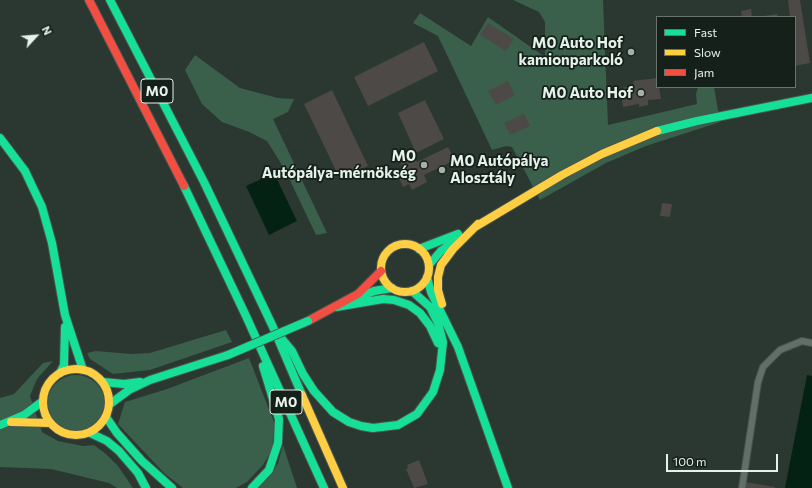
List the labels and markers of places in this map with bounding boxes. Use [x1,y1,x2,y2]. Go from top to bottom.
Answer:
place label: M0 Auto Hof kamionparkoló [518,34,623,69]
marker: M0 Auto Hof kamionparkoló [626,47,636,57]
place label: M0 Auto Hof [542,84,633,102]
marker: M0 Auto Hof [636,88,646,98]
place label: M0 Autópálya-mérnökség [262,147,416,182]
place label: M0 Autópálya Alosztály [450,152,548,187]
marker: M0 Autópálya-mérnökség [419,160,429,170]
marker: M0 Autópálya Alosztály [437,165,447,175]

